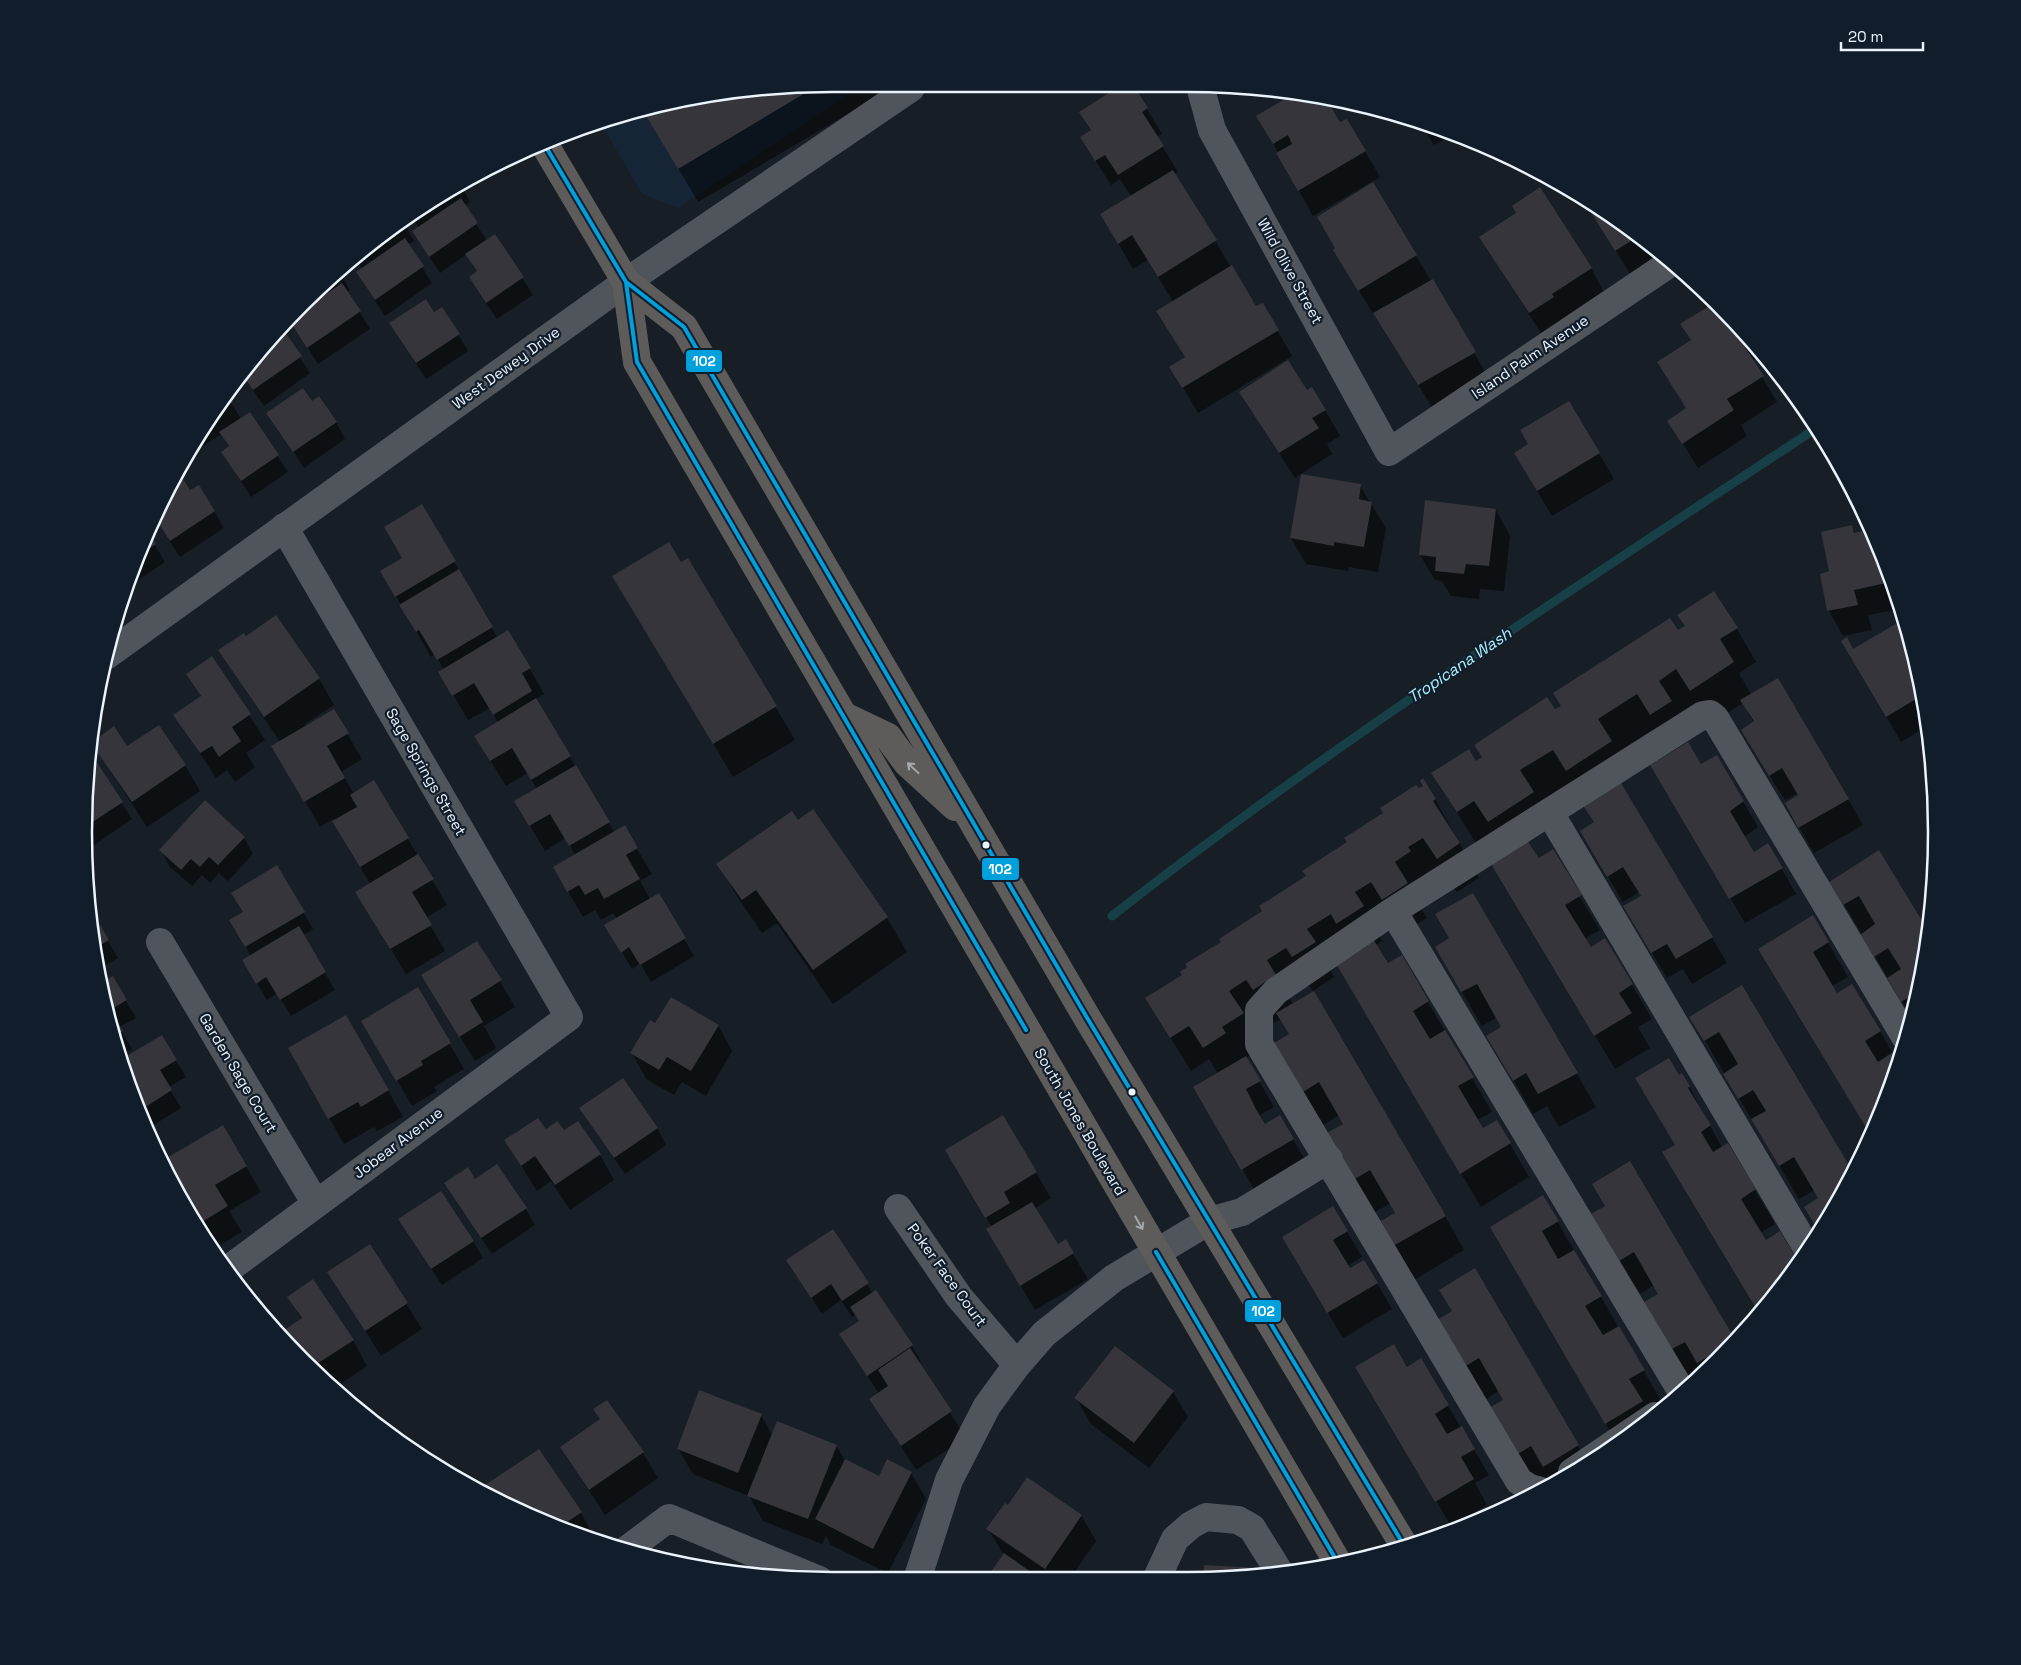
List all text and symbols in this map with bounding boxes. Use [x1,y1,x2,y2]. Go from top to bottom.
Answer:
scale bar [1841,20,1924,52]
text: 20 m [1848,27,1883,46]
street label: Wild Olive Street [1254,215,1327,327]
street label: Island Palm Avenue [1468,310,1592,403]
street label: West Dewey Drive [448,322,563,413]
line badge: 102 [685,349,723,373]
text: 102 [692,352,716,370]
water label: Tropicana Wash [1403,622,1516,708]
street label: Sage Springs Street [382,704,471,839]
one-way arrow [906,762,919,774]
unlabelled marker [981,840,991,850]
line badge: 102 [981,857,1020,881]
text: 102 [988,860,1012,878]
street label: Garden Sage Court [195,1010,282,1136]
street label: South Jones Boulevard [1030,1045,1131,1199]
unlabelled marker [1127,1087,1137,1097]
street label: Jobear Avenue [349,1103,446,1182]
one-way arrow [1135,1216,1145,1230]
street label: Poker Face Court [904,1219,991,1330]
line badge: 102 [1244,1299,1282,1323]
text: 102 [1251,1302,1275,1320]

